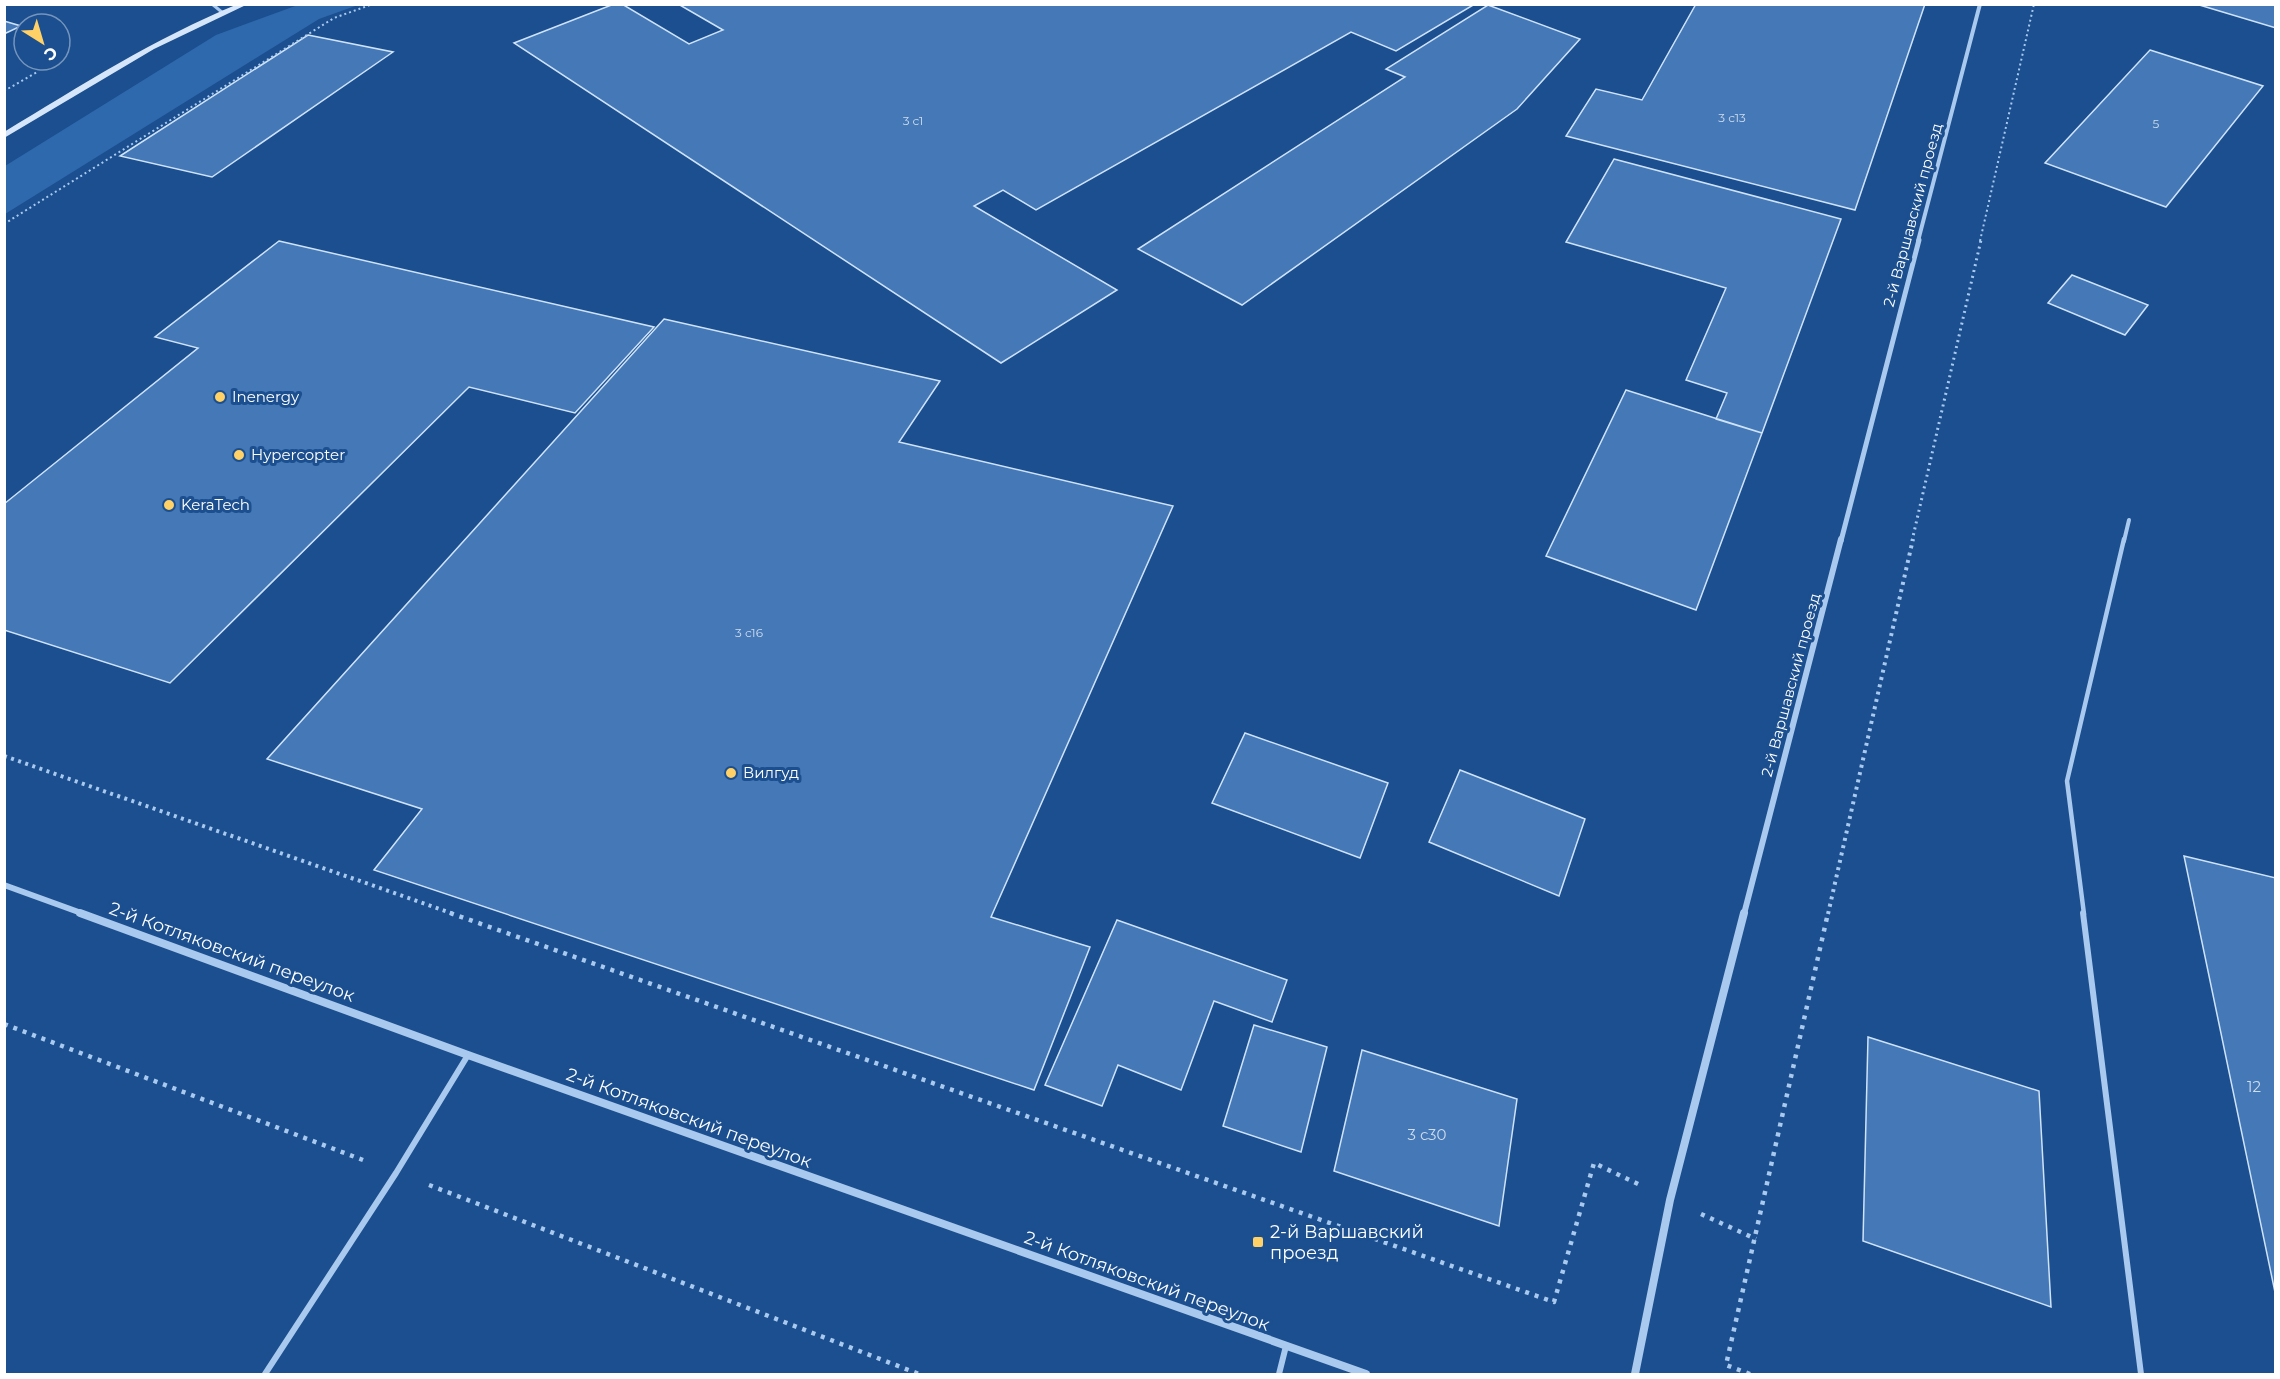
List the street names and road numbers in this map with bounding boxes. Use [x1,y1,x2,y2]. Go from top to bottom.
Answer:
street label: 2-й Варшавский проезд [1879,121,1946,309]
street label: 2-й Варшавский проезд [1757,591,1824,779]
street label: 2-й Котляковский переулок [106,897,358,1007]
street label: 2-й Котляковский переулок [563,1063,815,1173]
street label: 2-й Котляковский переулок [1021,1226,1273,1336]

